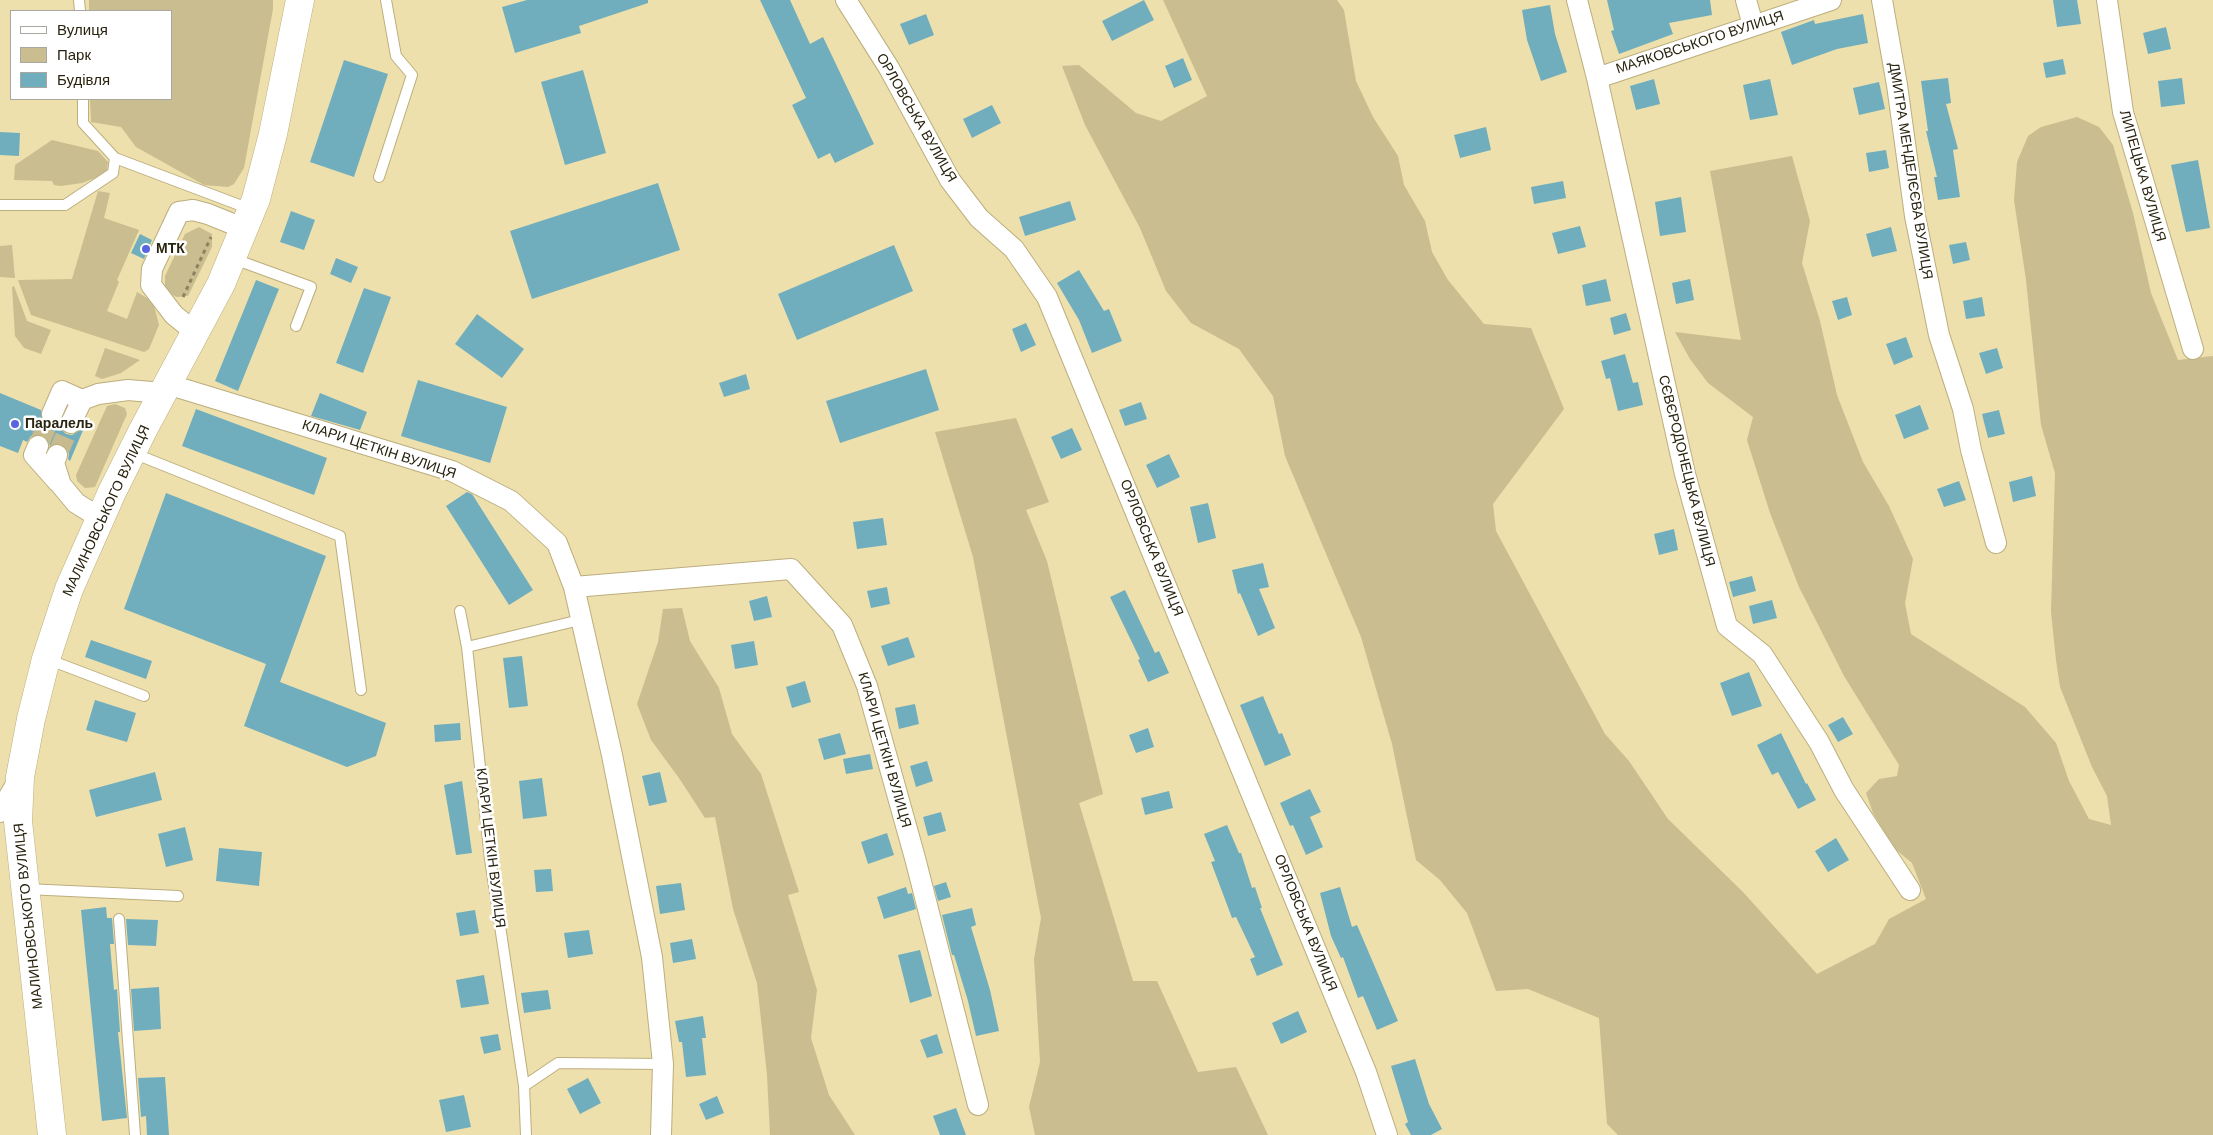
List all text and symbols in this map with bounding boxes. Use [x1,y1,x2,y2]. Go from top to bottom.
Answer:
street label: МАЯКОВСЬКОГО ВУЛИЦЯ [1614,8,1786,78]
legend [10,10,172,100]
text: Вулиця [57,20,108,40]
text: Парк [57,45,91,65]
street label: ОРЛОВСЬКА ВУЛИЦЯ [872,51,960,185]
street label: ДМИТРА МЕНДЕЛЄЄВА ВУЛИЦЯ [1885,61,1935,281]
text: Будівля [57,70,110,90]
street label: ЛИПЕЦЬКА ВУЛИЦЯ [2115,108,2169,244]
place label: МТК [156,241,185,257]
marker: МТК [140,243,152,255]
street label: СЄВЄРОДОНЕЦЬКА ВУЛИЦЯ [1654,373,1718,569]
place label: Паралель [25,416,93,432]
street label: КЛАРИ ЦЕТКІН ВУЛИЦЯ [300,417,458,483]
marker: Паралель [9,418,21,430]
street label: МАЛИНОВСЬКОГО ВУЛИЦЯ [60,423,154,599]
street label: ОРЛОВСЬКА ВУЛИЦЯ [1116,477,1186,619]
street label: КЛАРИ ЦЕТКІН ВУЛИЦЯ [854,670,914,830]
street label: КЛАРИ ЦЕТКІН ВУЛИЦЯ [472,767,508,929]
street label: МАЛИНОВСЬКОГО ВУЛИЦЯ [11,822,47,1010]
street label: ОРЛОВСЬКА ВУЛИЦЯ [1270,852,1340,994]

